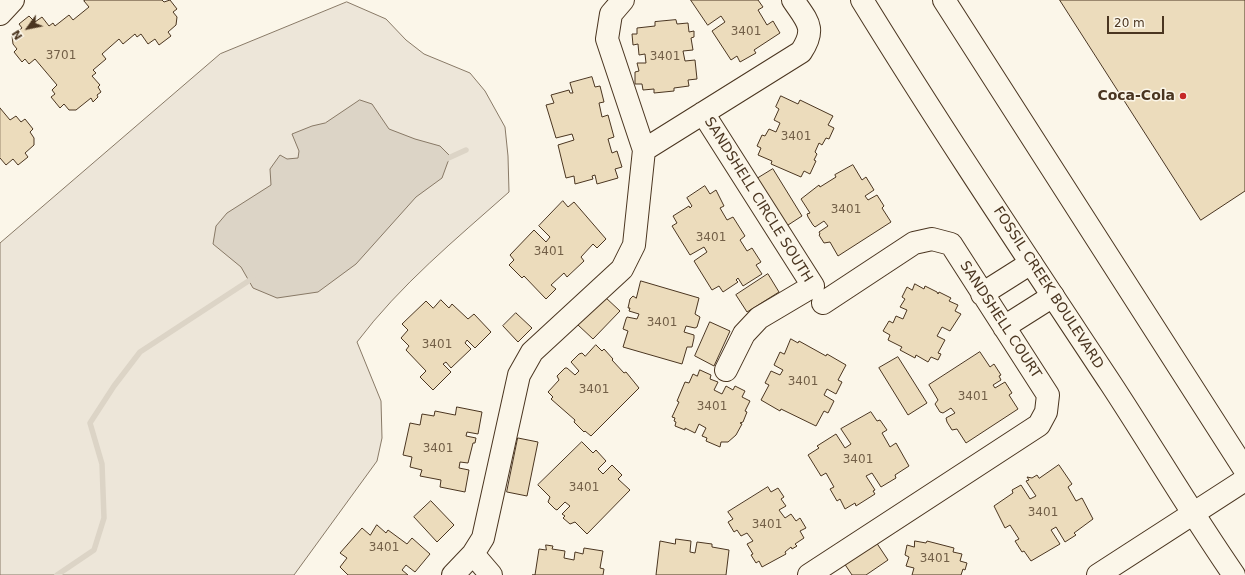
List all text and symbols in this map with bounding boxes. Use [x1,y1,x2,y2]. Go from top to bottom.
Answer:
north arrow [8,8,48,48]
scale bar [1109,8,1166,34]
text: 20 m [1114,16,1145,30]
house number: 3401 [731,25,761,39]
text: N [10,27,25,42]
house number: 3701 [46,49,76,63]
house number: 3401 [650,50,680,64]
place label: Coca-Cola [1097,88,1175,104]
marker: Coca-Cola [1178,91,1188,101]
street label: SANDSHELL CIRCLE SOUTH [700,114,816,286]
house number: 3401 [781,130,811,144]
house number: 3401 [831,203,861,217]
street label: FOSSIL CREEK BOULEVARD [989,204,1107,372]
house number: 3401 [696,231,726,245]
house number: 3401 [534,245,564,259]
street label: SANDSHELL COURT [956,258,1044,382]
house number: 3401 [647,316,677,330]
house number: 3401 [422,338,452,352]
house number: 3401 [788,375,818,389]
house number: 3401 [579,383,609,397]
house number: 3401 [958,390,988,404]
house number: 3401 [697,400,727,414]
house number: 3401 [423,442,453,456]
house number: 3401 [843,453,873,467]
house number: 3401 [569,481,599,495]
house number: 3401 [1028,506,1058,520]
house number: 3401 [752,518,782,532]
house number: 3401 [369,541,399,555]
house number: 3401 [920,552,950,566]

